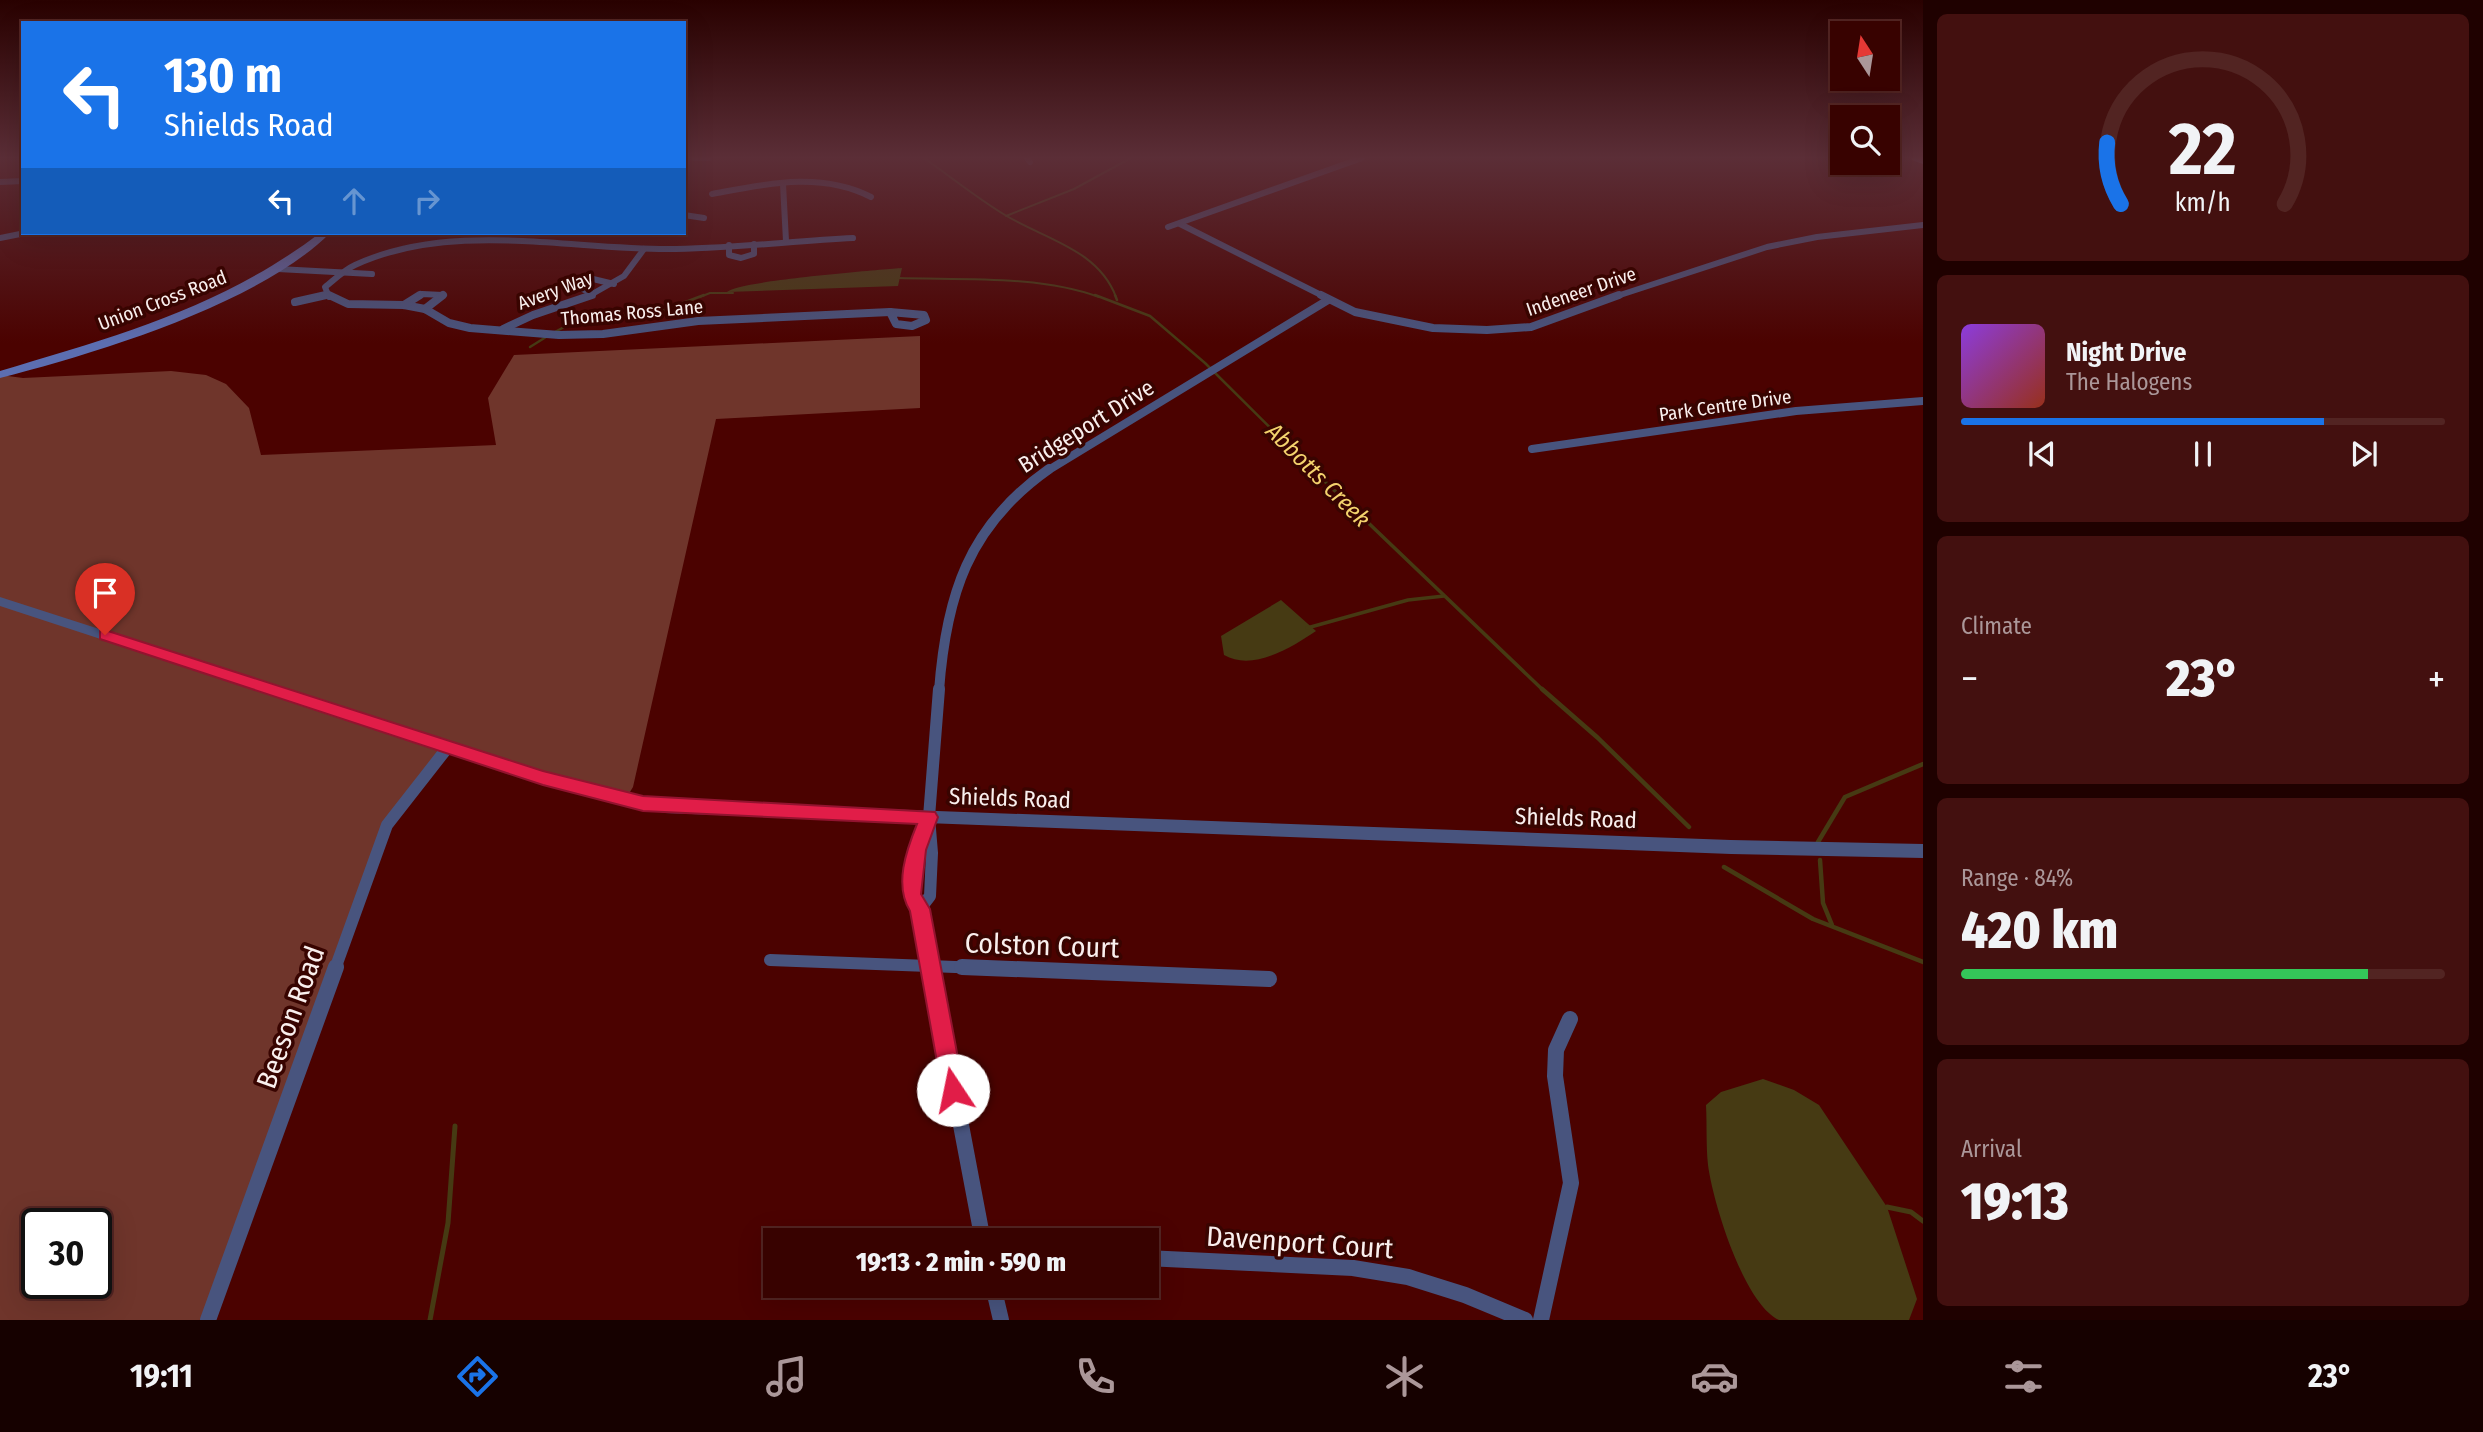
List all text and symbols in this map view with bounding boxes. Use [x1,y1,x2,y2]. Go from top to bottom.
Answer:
north arrow [1830,21,1900,91]
map controls [1830,21,1900,175]
text: 130 m [164,46,282,105]
icon: left [49,49,140,140]
button: search [1830,105,1900,175]
text: Shields Road [164,106,334,144]
text: 22 [2168,106,2237,193]
icon: left [262,182,300,220]
icon: ahead [335,182,373,220]
icon: right [408,182,446,220]
text: km/h [2175,187,2231,217]
street label: Indeneer Drive [1523,262,1639,321]
street label: Union Cross Road [95,265,230,336]
street label: Avery Way [514,266,596,315]
street label: Thomas Ross Lane [560,295,704,330]
text: Night Drive [2066,337,2186,368]
text: The Halogens [2066,368,2192,396]
street label: Bridgeport Drive [1013,373,1159,479]
street label: Park Centre Drive [1657,385,1793,426]
water label: Abbotts Creek [1259,416,1376,533]
icon: previous [2023,435,2061,473]
icon: pause [2184,435,2222,473]
icon: next [2345,435,2383,473]
pin [75,563,135,635]
icon: arrive [86,574,124,612]
text: Climate [1961,612,2032,640]
text: 23° [2166,647,2240,710]
text: − [1961,656,1978,702]
text: + [2428,656,2445,702]
street label: Shields Road [949,782,1071,814]
street label: Shields Road [1515,802,1637,834]
text: Range · 84% [1961,864,2073,892]
text: 420 km [1961,899,2118,962]
street label: Colston Court [964,926,1121,965]
street label: Beeson Road [249,941,331,1093]
position arrow [916,1053,990,1127]
text: Arrival [1961,1135,2022,1163]
text: 19:13 [1961,1170,2069,1233]
speed limit sign: 30 [21,1208,112,1299]
street label: Davenport Court [1205,1220,1395,1266]
text: 19:13 · 2 min · 590 m [856,1247,1066,1278]
icon: directions [453,1352,502,1401]
icon: music [762,1352,811,1401]
icon: phone [1071,1352,1120,1401]
icon: climate [1380,1352,1429,1401]
icon: car [1690,1352,1739,1401]
icon: filters [1999,1352,2048,1401]
text: 19:11 [130,1357,193,1395]
text: 23° [2308,1357,2353,1395]

